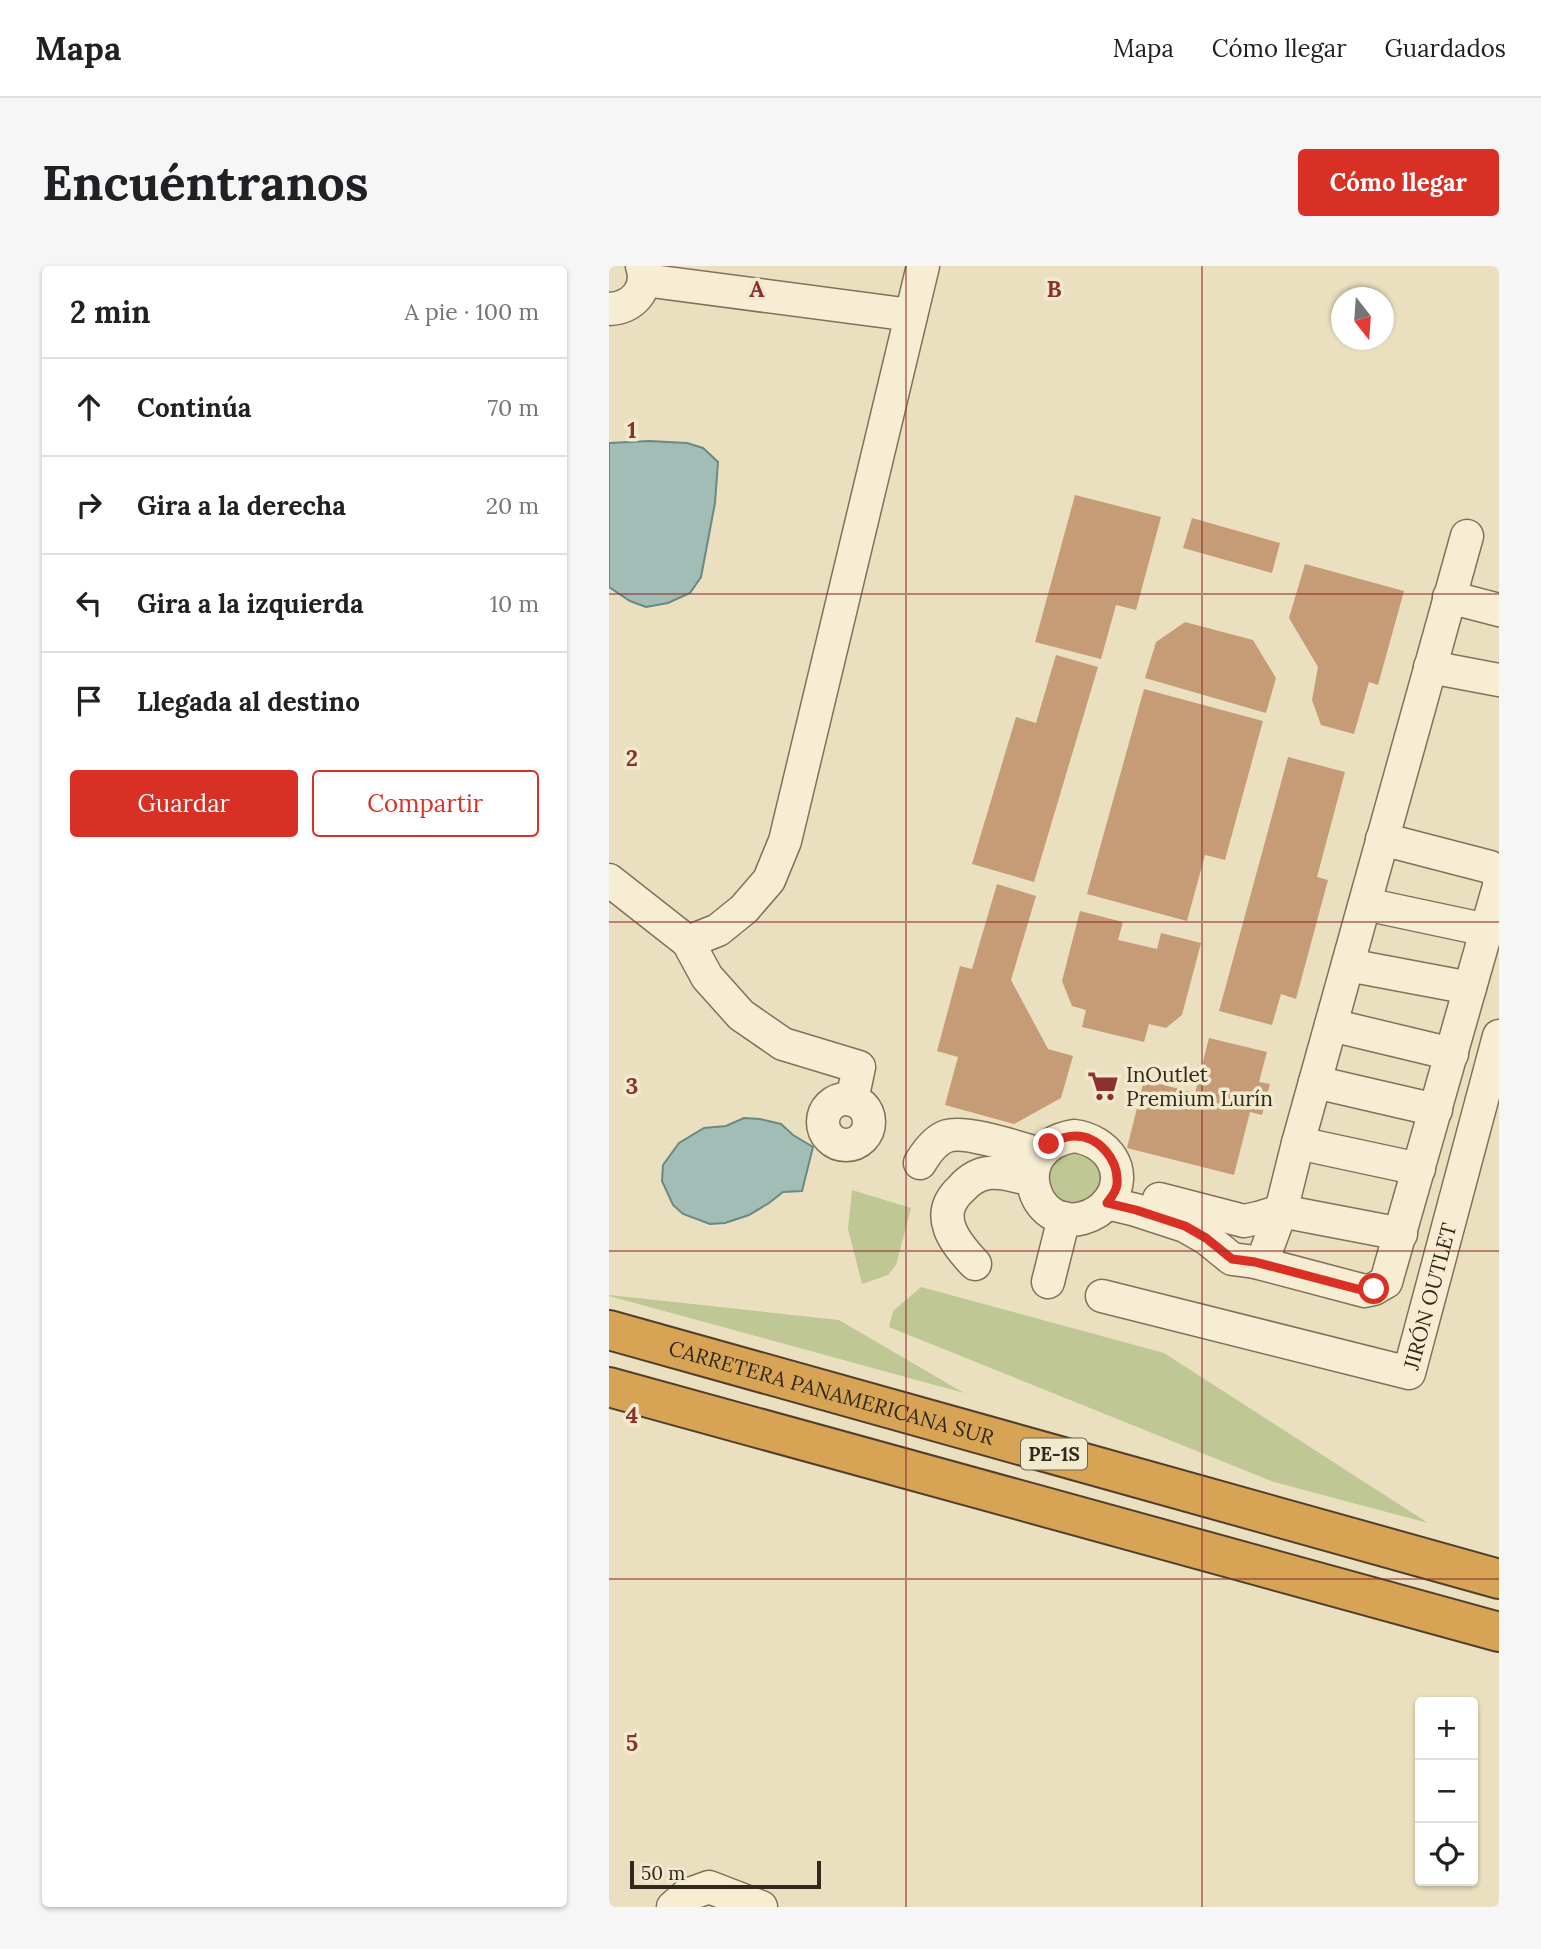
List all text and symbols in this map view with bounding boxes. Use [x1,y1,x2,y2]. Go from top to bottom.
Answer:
text: Mapa [35,27,121,69]
text: Mapa [1113,33,1174,64]
text: Cómo llegar [1212,33,1347,64]
text: Guardados [1385,33,1506,64]
button: Cómo llegar [1298,149,1499,216]
text: Encuéntranos [42,151,369,213]
text: A [749,274,765,303]
text: B [1046,274,1062,303]
north arrow [1331,287,1394,350]
text: 2 min [70,293,150,331]
text: A pie · 100 m [404,297,539,326]
icon: ahead [70,388,108,426]
text: Continúa [137,391,251,424]
text: 70 m [488,393,539,422]
text: 1 [627,415,637,444]
icon: right [70,486,108,524]
text: Gira a la derecha [137,489,346,522]
text: 20 m [486,491,539,520]
icon: left [70,584,108,622]
text: Gira a la izquierda [137,587,364,620]
text: 10 m [490,589,539,618]
icon: arrive [70,682,108,720]
text: Llegada al destino [137,685,360,718]
text: 2 [626,743,638,772]
button: Guardar [70,770,298,837]
button: Compartir [312,770,539,837]
place label: InOutlet Premium Lurín [1126,1061,1273,1112]
supermarket icon: InOutlet Premium Lurín [1086,1069,1120,1103]
text: 3 [626,1071,638,1100]
route end [1033,1128,1064,1159]
street label: JIRÓN OUTLET [1397,1220,1462,1373]
route start [1358,1273,1389,1304]
street label: CARRETERA PANAMERICANA SUR [666,1334,998,1451]
text: 4 [626,1400,638,1429]
road number: PE-1S [1021,1438,1087,1470]
map controls [1415,1697,1478,1886]
button: + [1415,1697,1478,1760]
text: 5 [626,1728,638,1757]
button: − [1415,1760,1478,1823]
button: locate [1415,1823,1478,1886]
scale bar [630,1858,821,1890]
text: 50 m [641,1861,685,1885]

